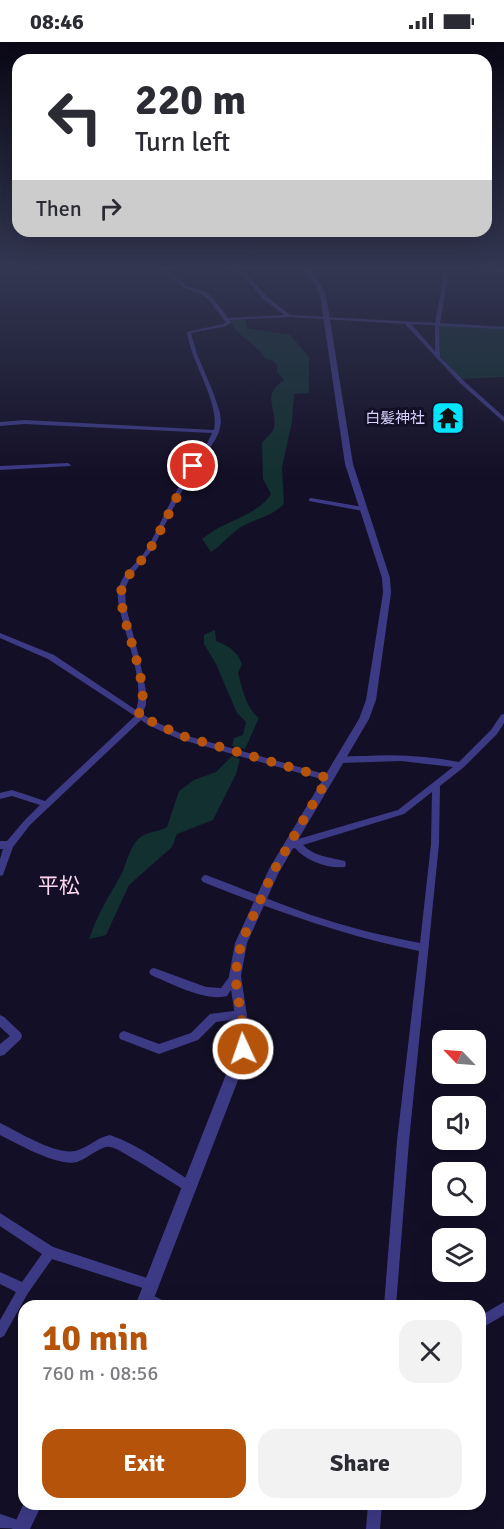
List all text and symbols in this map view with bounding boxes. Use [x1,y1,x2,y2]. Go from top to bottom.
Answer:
text: 08:46 [30,8,84,35]
text: 220 m [135,75,246,126]
icon: left [36,78,114,156]
text: Turn left [135,126,230,159]
icon: right [94,192,127,225]
text: Then [36,195,82,222]
temple icon: 白髪神社 [430,400,466,436]
place label: 白髪神社 [365,409,425,427]
pin [167,440,218,491]
icon: arrive [176,449,209,482]
district label: 平松 [38,873,80,899]
position arrow [211,1017,275,1081]
north arrow [432,1030,486,1084]
map controls [432,1030,486,1282]
button: sound [432,1096,486,1150]
button: search [432,1162,486,1216]
button: layers [432,1228,486,1282]
text: 10 min [42,1316,148,1361]
button: close [399,1320,462,1383]
text: 760 m · 08:56 [42,1361,158,1386]
button: Exit [42,1429,246,1498]
button: Share [258,1429,462,1498]

